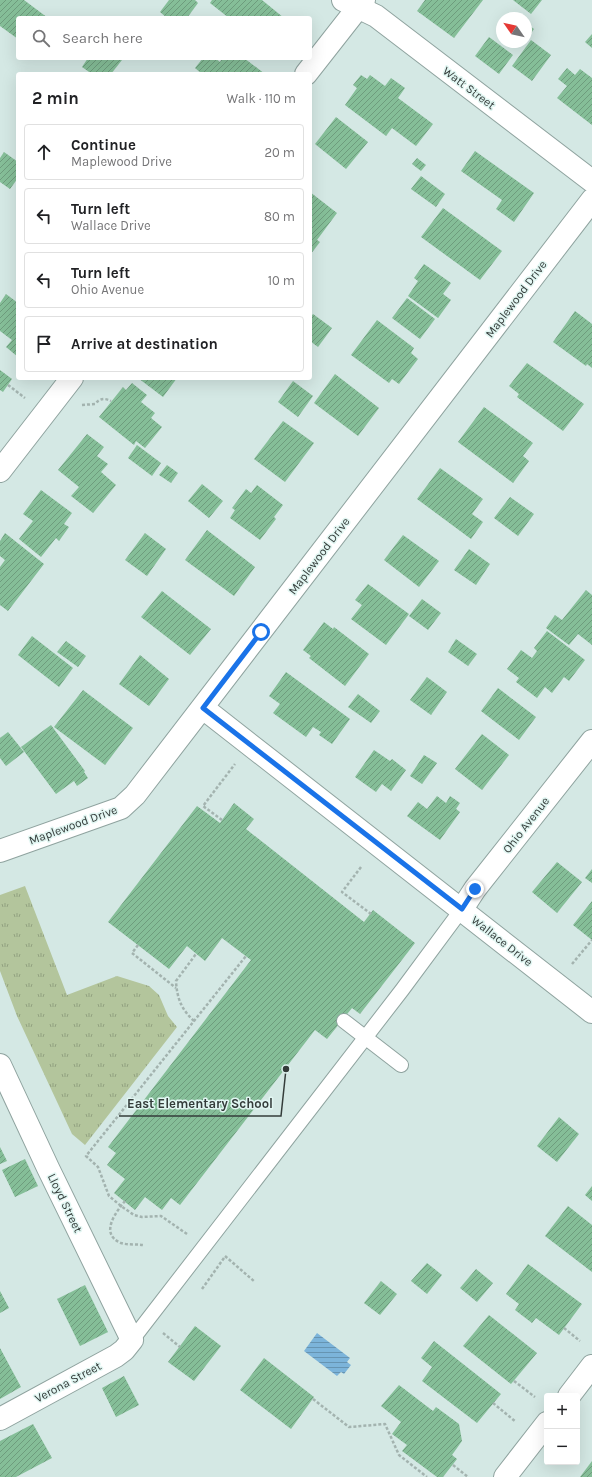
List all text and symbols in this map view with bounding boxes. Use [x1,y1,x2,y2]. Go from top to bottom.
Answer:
north arrow [496,12,532,48]
search box [16,16,312,60]
icon: search [30,27,52,49]
text: Search here [62,29,143,47]
street label: Watt Street [440,64,498,112]
text: 2 min [32,88,79,108]
text: Walk · 110 m [227,91,296,106]
text: Continue [71,136,136,154]
icon: ahead [33,141,55,163]
text: 20 m [265,145,295,160]
text: Maplewood Drive [71,154,172,169]
text: Turn left [71,200,130,218]
icon: left [33,205,55,227]
text: 80 m [264,209,295,224]
text: Wallace Drive [71,218,151,233]
street label: Maplewood Drive [482,258,550,340]
text: Turn left [71,264,130,282]
icon: left [33,269,55,291]
text: 10 m [268,273,295,288]
text: Ohio Avenue [71,282,144,297]
icon: arrive [33,333,55,355]
text: Arrive at destination [71,335,218,353]
street label: Maplewood Drive [285,515,353,597]
route start [252,623,270,641]
street label: Ohio Avenue [500,794,552,856]
street label: Maplewood Drive [27,802,119,848]
route end [466,880,484,898]
street label: Wallace Drive [469,913,535,969]
callout: East Elementary School [119,1091,281,1116]
text: East Elementary School [127,1096,273,1111]
street label: Lloyd Street [45,1171,86,1235]
street label: Verona Street [32,1358,104,1405]
map controls [544,1393,580,1465]
button: + [544,1393,580,1429]
button: − [544,1429,580,1465]

